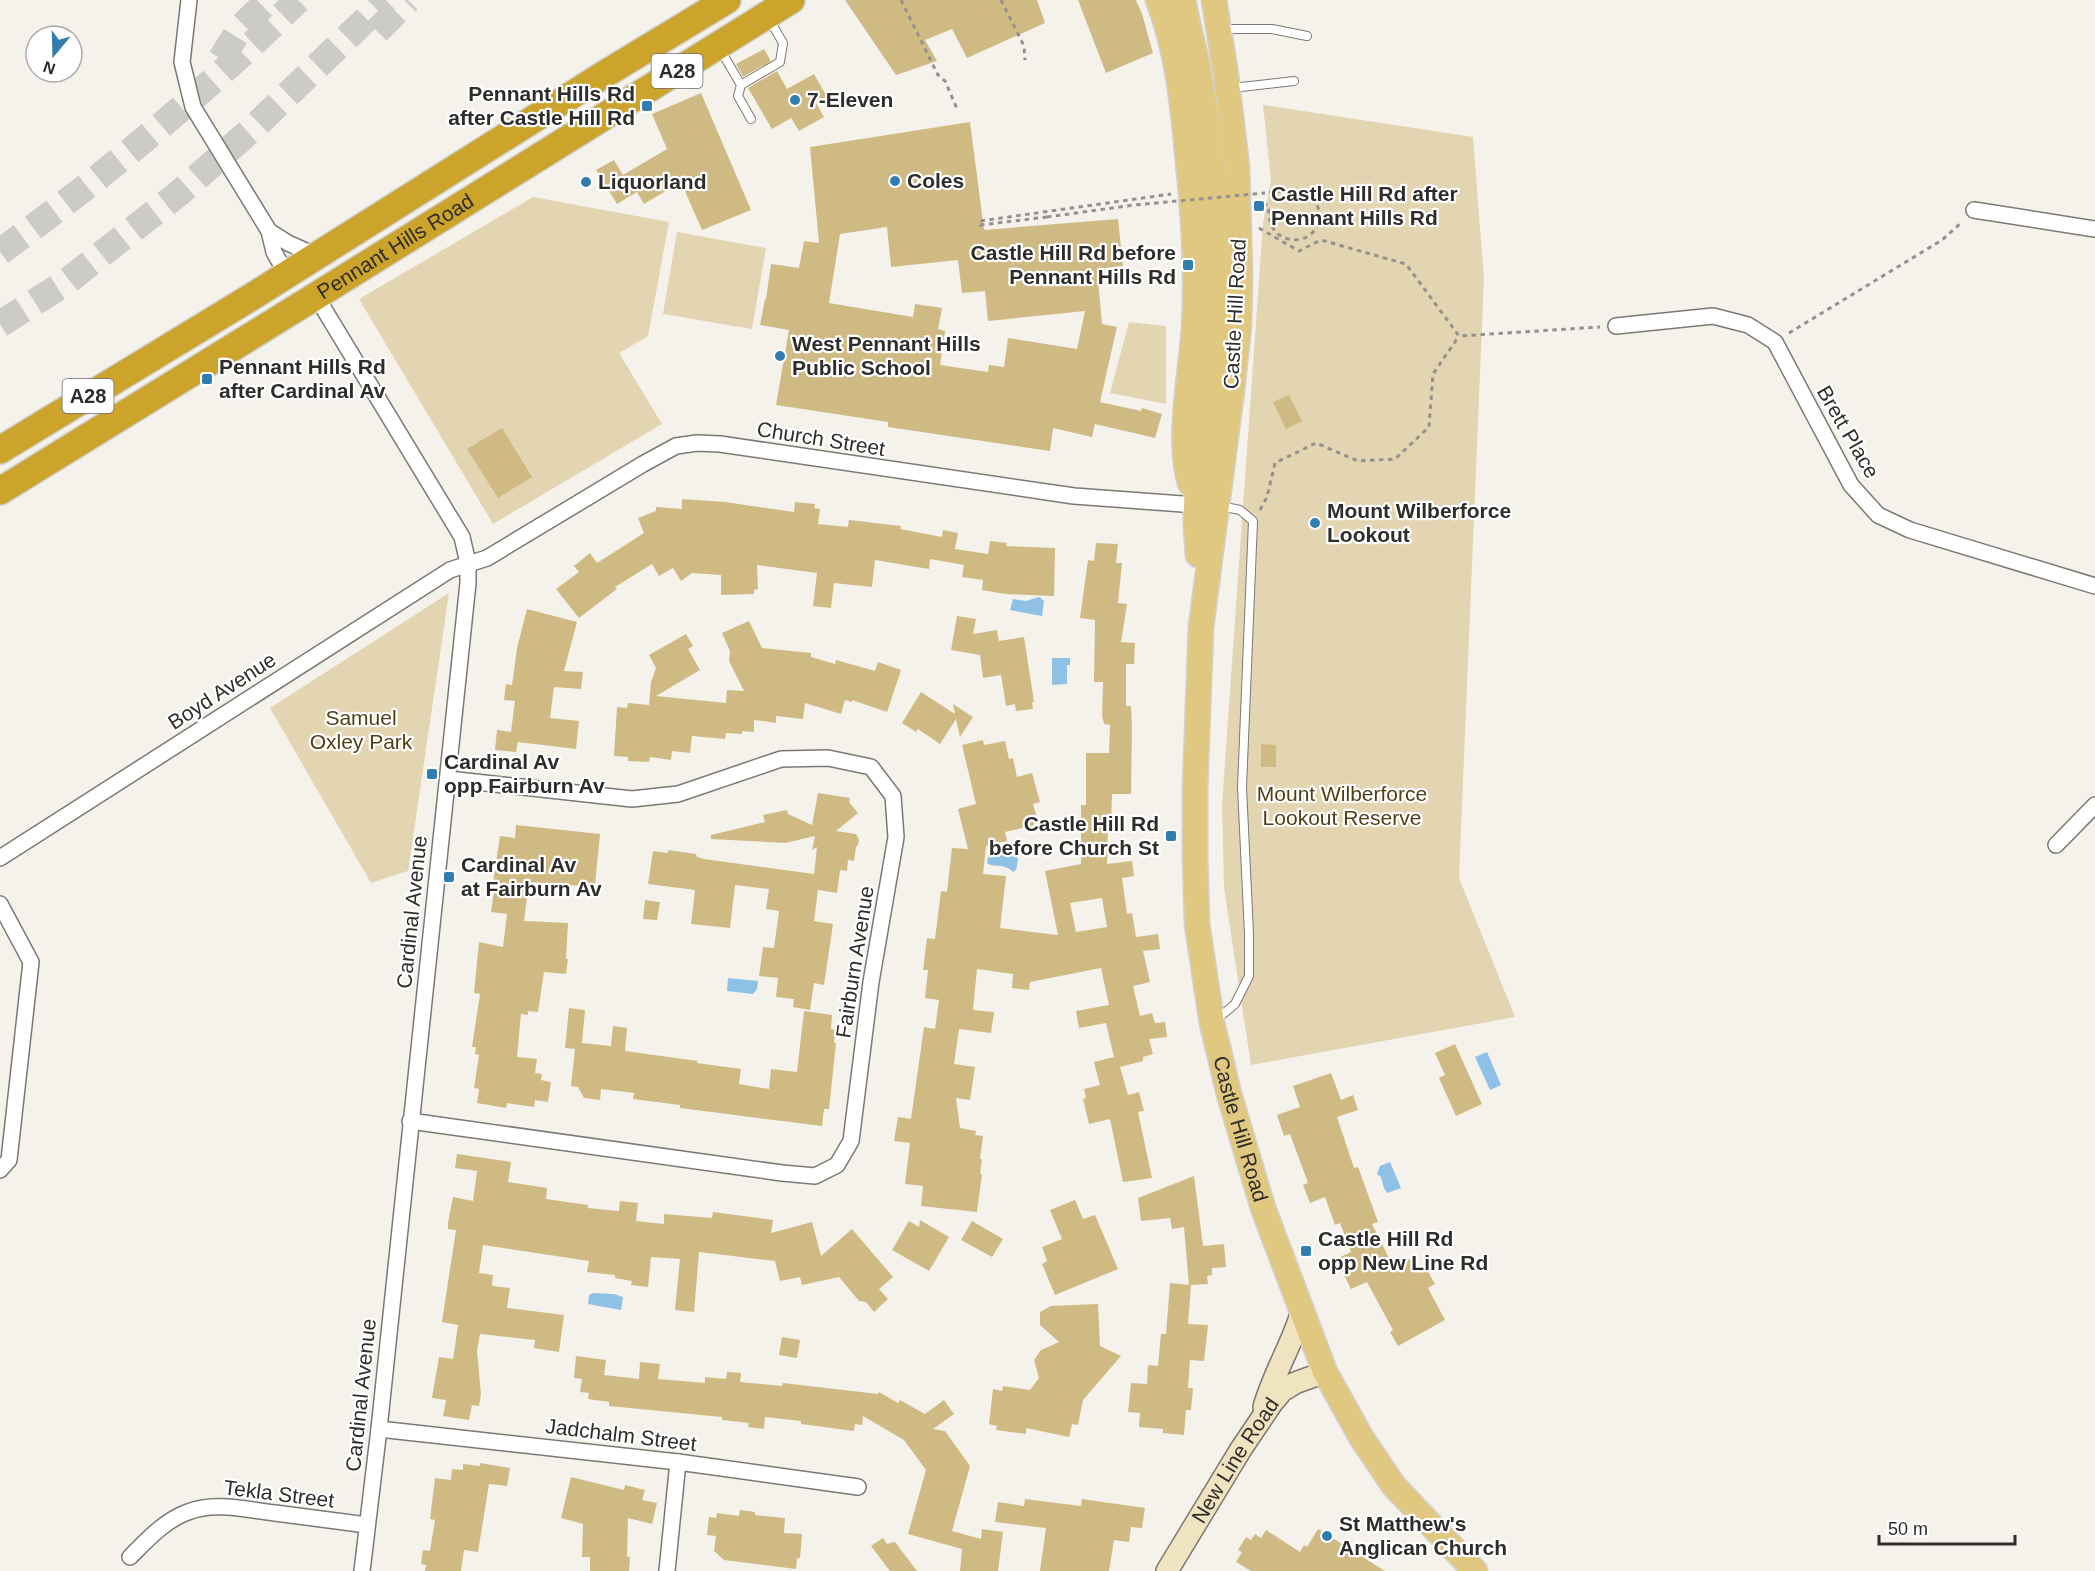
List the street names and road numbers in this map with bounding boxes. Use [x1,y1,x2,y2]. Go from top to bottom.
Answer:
road number: A28 [652,54,702,88]
street label: Pennant Hills Road [313,189,478,303]
street label: Castle Hill Road [1219,238,1250,390]
road number: A28 [62,379,113,413]
street label: Brett Place [1813,382,1884,482]
street label: Church Street [755,417,887,460]
street label: Boyd Avenue [164,647,280,734]
street label: Cardinal Avenue [392,834,431,990]
street label: Fairburn Avenue [831,884,878,1040]
street label: Castle Hill Road [1209,1054,1273,1204]
street label: Cardinal Avenue [341,1317,380,1473]
street label: New Line Road [1187,1393,1283,1527]
street label: Jadchalm Street [544,1414,698,1455]
street label: Tekla Street [223,1475,336,1512]

